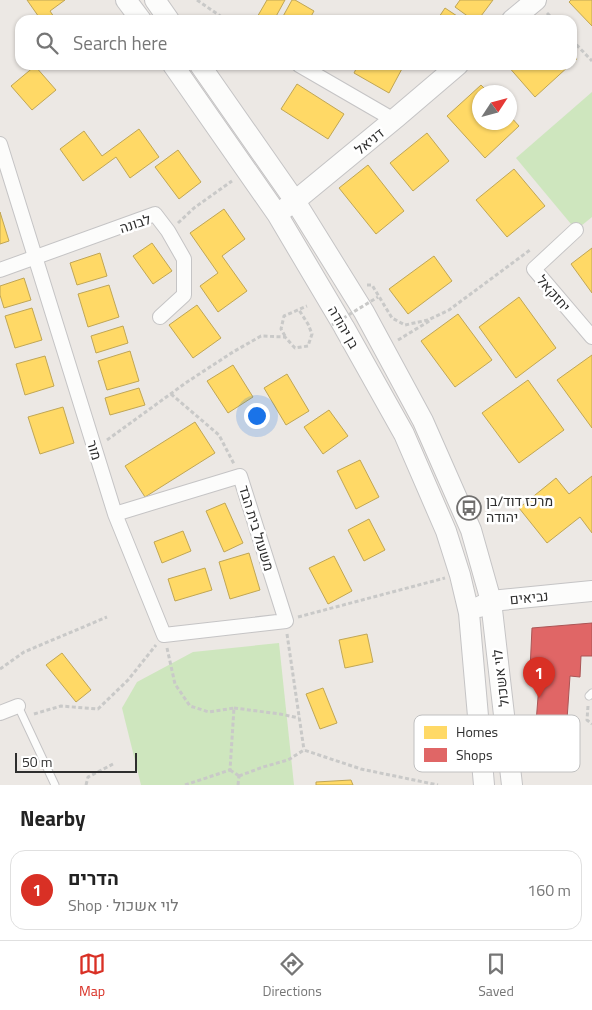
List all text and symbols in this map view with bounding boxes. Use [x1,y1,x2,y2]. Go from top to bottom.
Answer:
search box [15,15,577,70]
text: Search here [73,28,167,57]
icon: search [33,29,61,57]
north arrow [472,85,517,130]
street label: דניאל [350,123,388,159]
street label: לבונה [117,208,153,238]
street label: יחזקאל [532,270,576,316]
street label: בן יהודה [323,302,365,353]
your location [244,403,270,429]
street label: מור [82,437,108,463]
street label: משעול בית הבד [234,482,280,574]
place label: מרכז דוד/בן יהודה [486,490,553,527]
bus stop icon: מרכז דוד/בן יהודה [456,495,482,521]
street label: נביאים [509,585,549,609]
street label: לוי אשכול [486,648,514,708]
pin: 1 [523,657,555,698]
legend [414,715,580,772]
text: Homes [456,721,498,742]
text: Shops [456,744,492,765]
scale bar [15,750,138,773]
text: 50 m [22,751,52,772]
text: Nearby [20,802,85,834]
text: הדרים [68,863,119,892]
text: 1 [33,878,41,902]
text: 160 m [527,878,571,902]
text: Shop · לוי אשכול [68,893,178,917]
tab: Map [78,950,106,1001]
tab: Directions [262,950,322,1001]
tab: Saved [478,950,514,1001]

